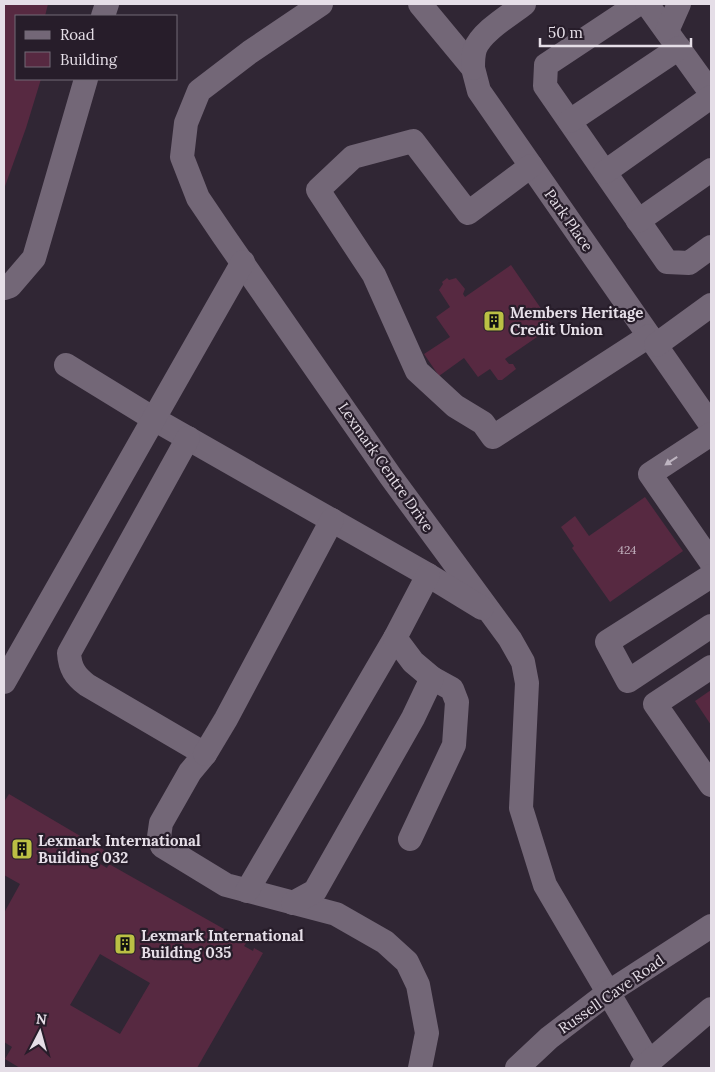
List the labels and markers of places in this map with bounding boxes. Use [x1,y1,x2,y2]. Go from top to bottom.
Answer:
place label: Members Heritage Credit Union [510,303,643,339]
building icon: Members Heritage Credit Union [482,309,506,333]
place label: Lexmark International Building 032 [38,831,201,867]
building icon: Lexmark International Building 032 [10,837,34,861]
place label: Lexmark International Building 035 [141,926,304,962]
building icon: Lexmark International Building 035 [113,932,137,956]

